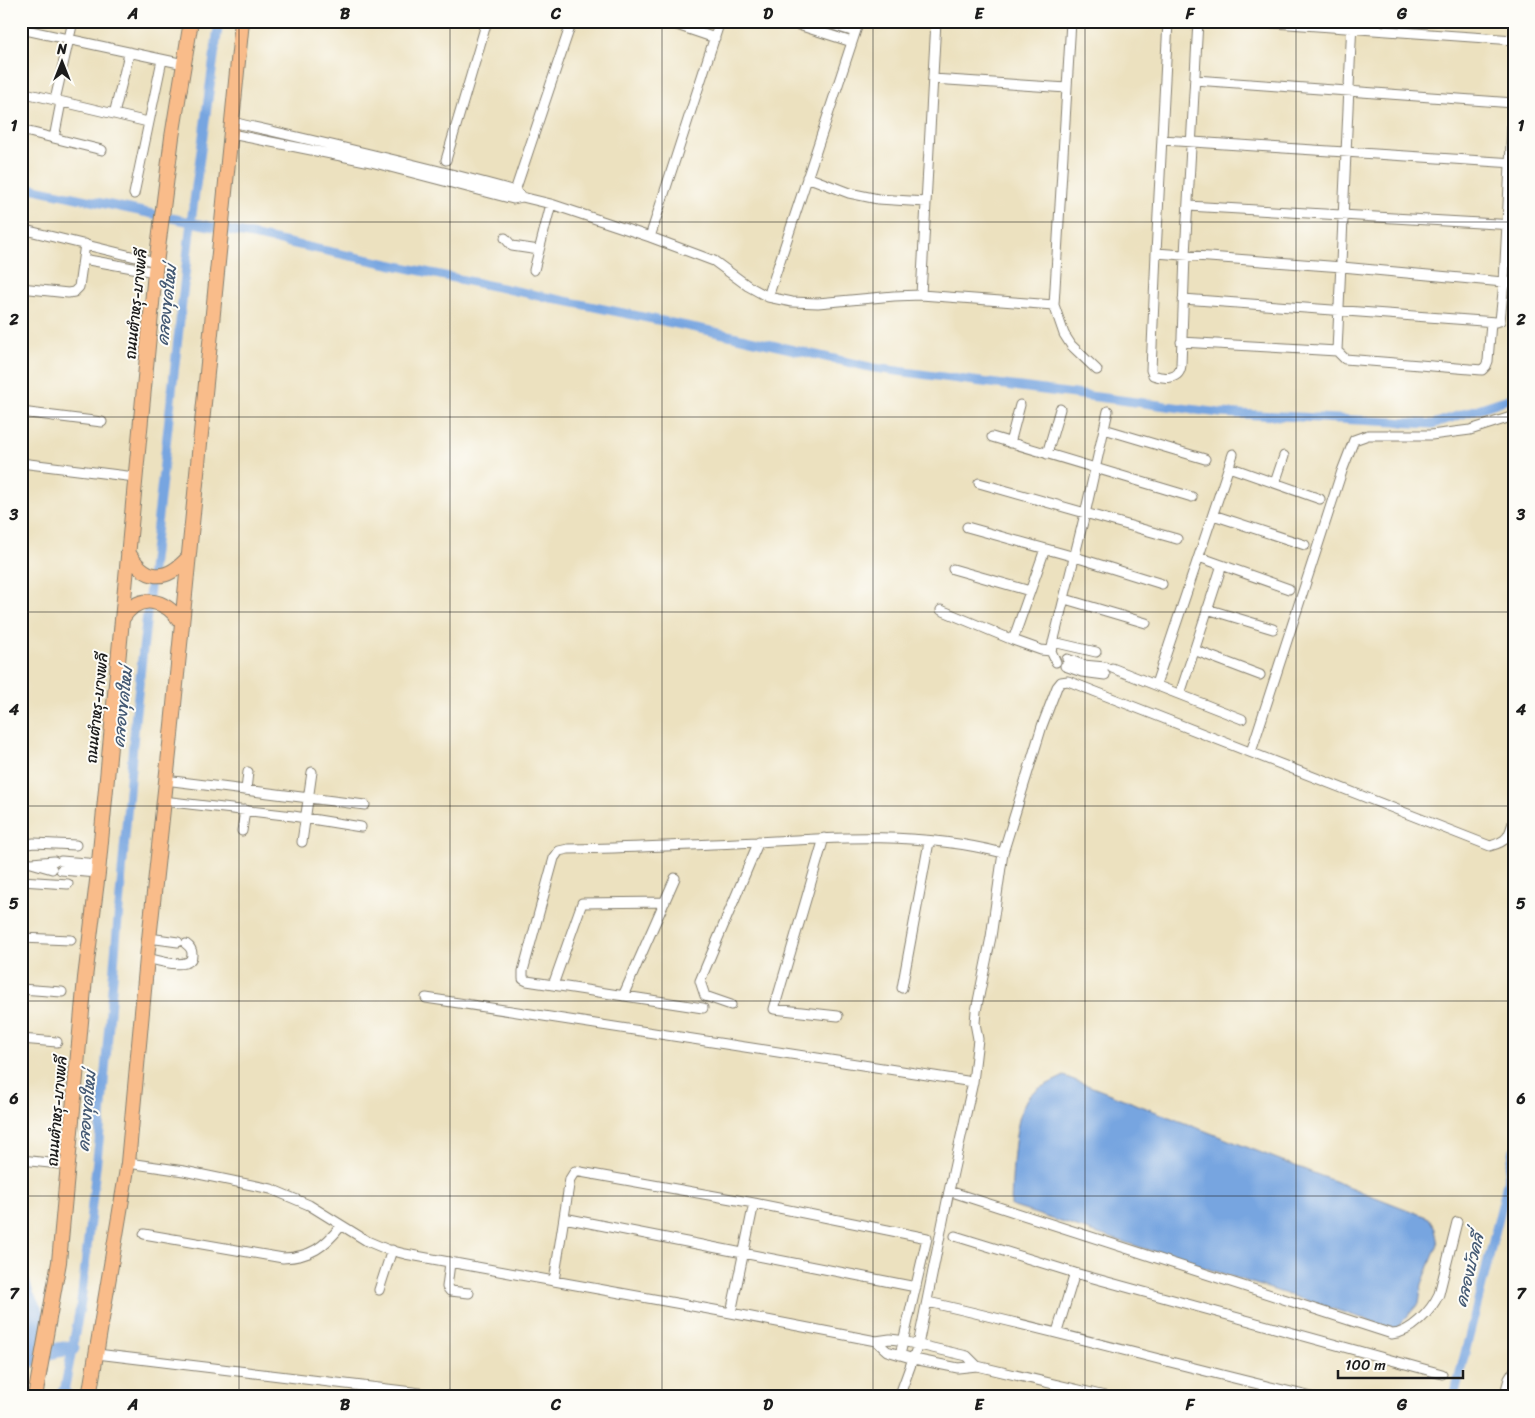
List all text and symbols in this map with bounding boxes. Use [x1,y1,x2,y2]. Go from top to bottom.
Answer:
text: A [127,0,138,28]
text: B [340,0,351,28]
text: C [550,0,562,28]
text: D [763,0,773,28]
text: E [975,0,985,28]
text: F [1185,0,1196,28]
text: G [1396,0,1408,28]
text: N [56,37,67,62]
north arrow [38,38,88,88]
text: 1 [11,111,18,140]
text: 1 [1518,111,1525,140]
street label: ถนนตำหรุ-บางพลี [117,246,155,360]
water label: คลองขุดใหม่ [148,258,186,347]
text: 2 [8,305,19,334]
text: 2 [1515,305,1526,334]
text: 3 [9,500,19,529]
text: 3 [1516,500,1526,529]
street label: ถนนตำหรุ-บางพลี [78,650,116,764]
water label: คลองขุดใหม่ [104,660,142,749]
text: 4 [8,695,19,724]
text: 4 [1515,695,1526,724]
text: 5 [9,889,19,918]
text: 5 [1516,889,1526,918]
street label: ถนนตำหรุ-บางพลี [39,1053,75,1167]
water label: คลองขุดใหม่ [69,1065,105,1153]
text: 6 [8,1084,19,1113]
text: 6 [1515,1084,1526,1113]
water label: คลองบัวคลี่ [1446,1223,1495,1310]
text: 7 [9,1279,20,1308]
text: 7 [1516,1279,1527,1308]
scale bar [1338,1348,1462,1380]
text: 100 m [1345,1352,1386,1378]
text: A [127,1390,138,1418]
text: B [340,1390,351,1418]
text: C [550,1390,562,1418]
text: D [763,1390,773,1418]
text: E [975,1390,985,1418]
text: F [1185,1390,1196,1418]
text: G [1396,1390,1408,1418]

